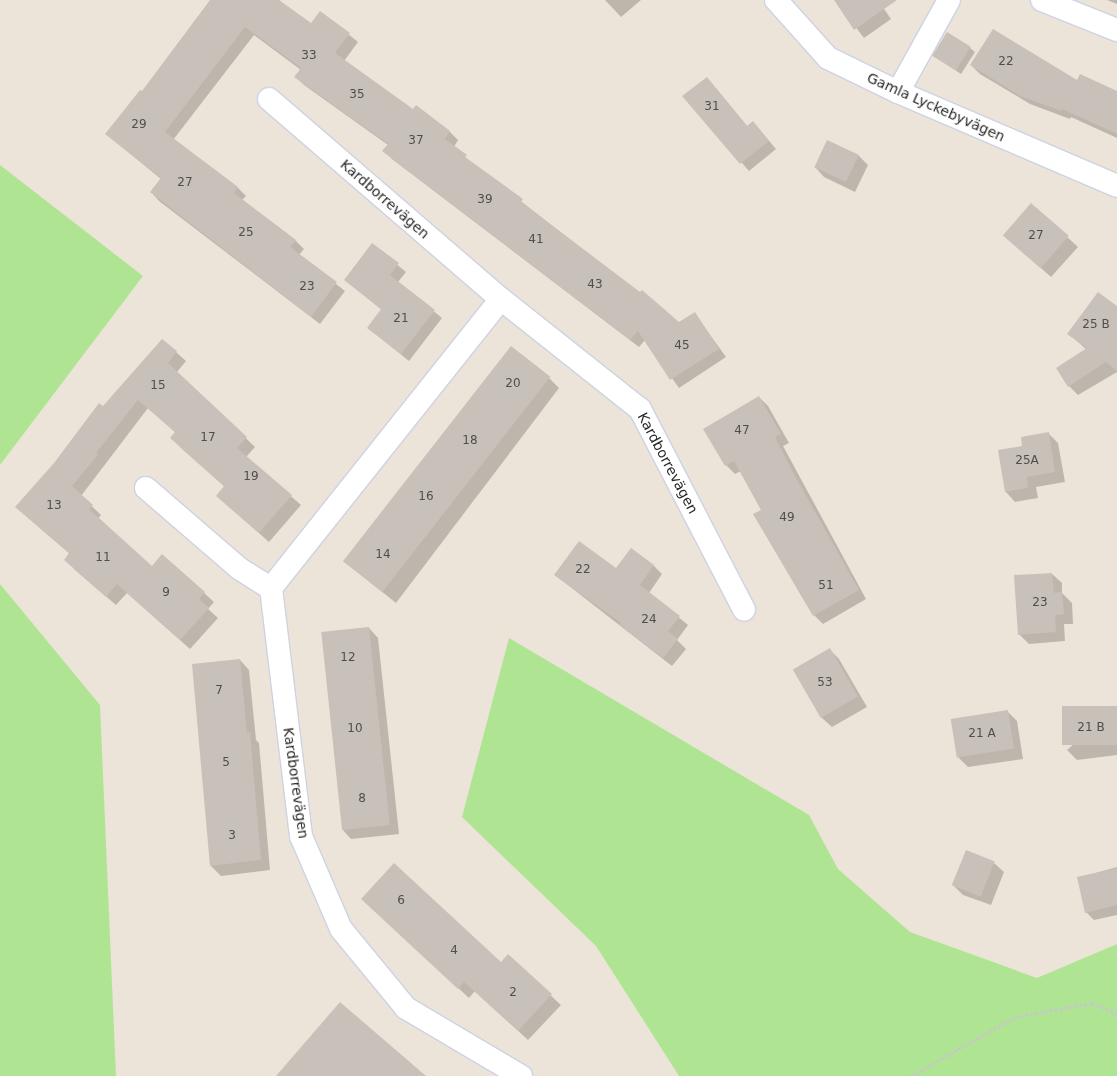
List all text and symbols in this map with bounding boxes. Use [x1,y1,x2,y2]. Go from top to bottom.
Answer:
house number: 33 [301,49,317,63]
house number: 22 [998,55,1014,69]
street label: Gamla Lyckebyvägen [864,69,1008,145]
house number: 35 [349,88,365,102]
house number: 31 [704,100,720,114]
house number: 29 [131,118,147,132]
house number: 37 [408,134,424,148]
street label: Kardborrevägen [337,156,433,242]
house number: 27 [177,176,193,190]
house number: 39 [477,193,493,207]
house number: 25 [238,226,254,240]
house number: 27 [1028,229,1044,243]
house number: 41 [528,233,544,247]
house number: 43 [587,278,603,292]
house number: 23 [299,280,315,294]
house number: 21 [393,312,409,326]
house number: 25 B [1082,318,1110,332]
house number: 45 [674,339,690,353]
house number: 20 [505,377,521,391]
house number: 15 [150,379,166,393]
street label: Kardborrevägen [634,410,702,516]
house number: 47 [734,424,750,438]
house number: 17 [200,431,216,445]
house number: 18 [462,434,478,448]
house number: 25A [1015,454,1039,468]
house number: 19 [243,470,259,484]
house number: 16 [418,490,434,504]
house number: 13 [46,499,62,513]
house number: 49 [779,511,795,525]
house number: 14 [375,548,391,562]
house number: 11 [95,551,111,565]
house number: 22 [575,563,591,577]
house number: 51 [818,579,834,593]
house number: 9 [162,586,170,600]
house number: 23 [1032,596,1048,610]
house number: 24 [641,613,657,627]
house number: 12 [340,651,356,665]
house number: 53 [817,676,833,690]
house number: 7 [215,684,223,698]
house number: 21 B [1077,721,1105,735]
house number: 10 [347,722,363,736]
street label: Kardborrevägen [280,726,312,840]
house number: 21 A [968,727,996,741]
house number: 5 [222,756,230,770]
house number: 8 [358,792,366,806]
house number: 3 [228,829,236,843]
house number: 6 [397,894,405,908]
house number: 4 [450,944,458,958]
house number: 2 [509,986,517,1000]

